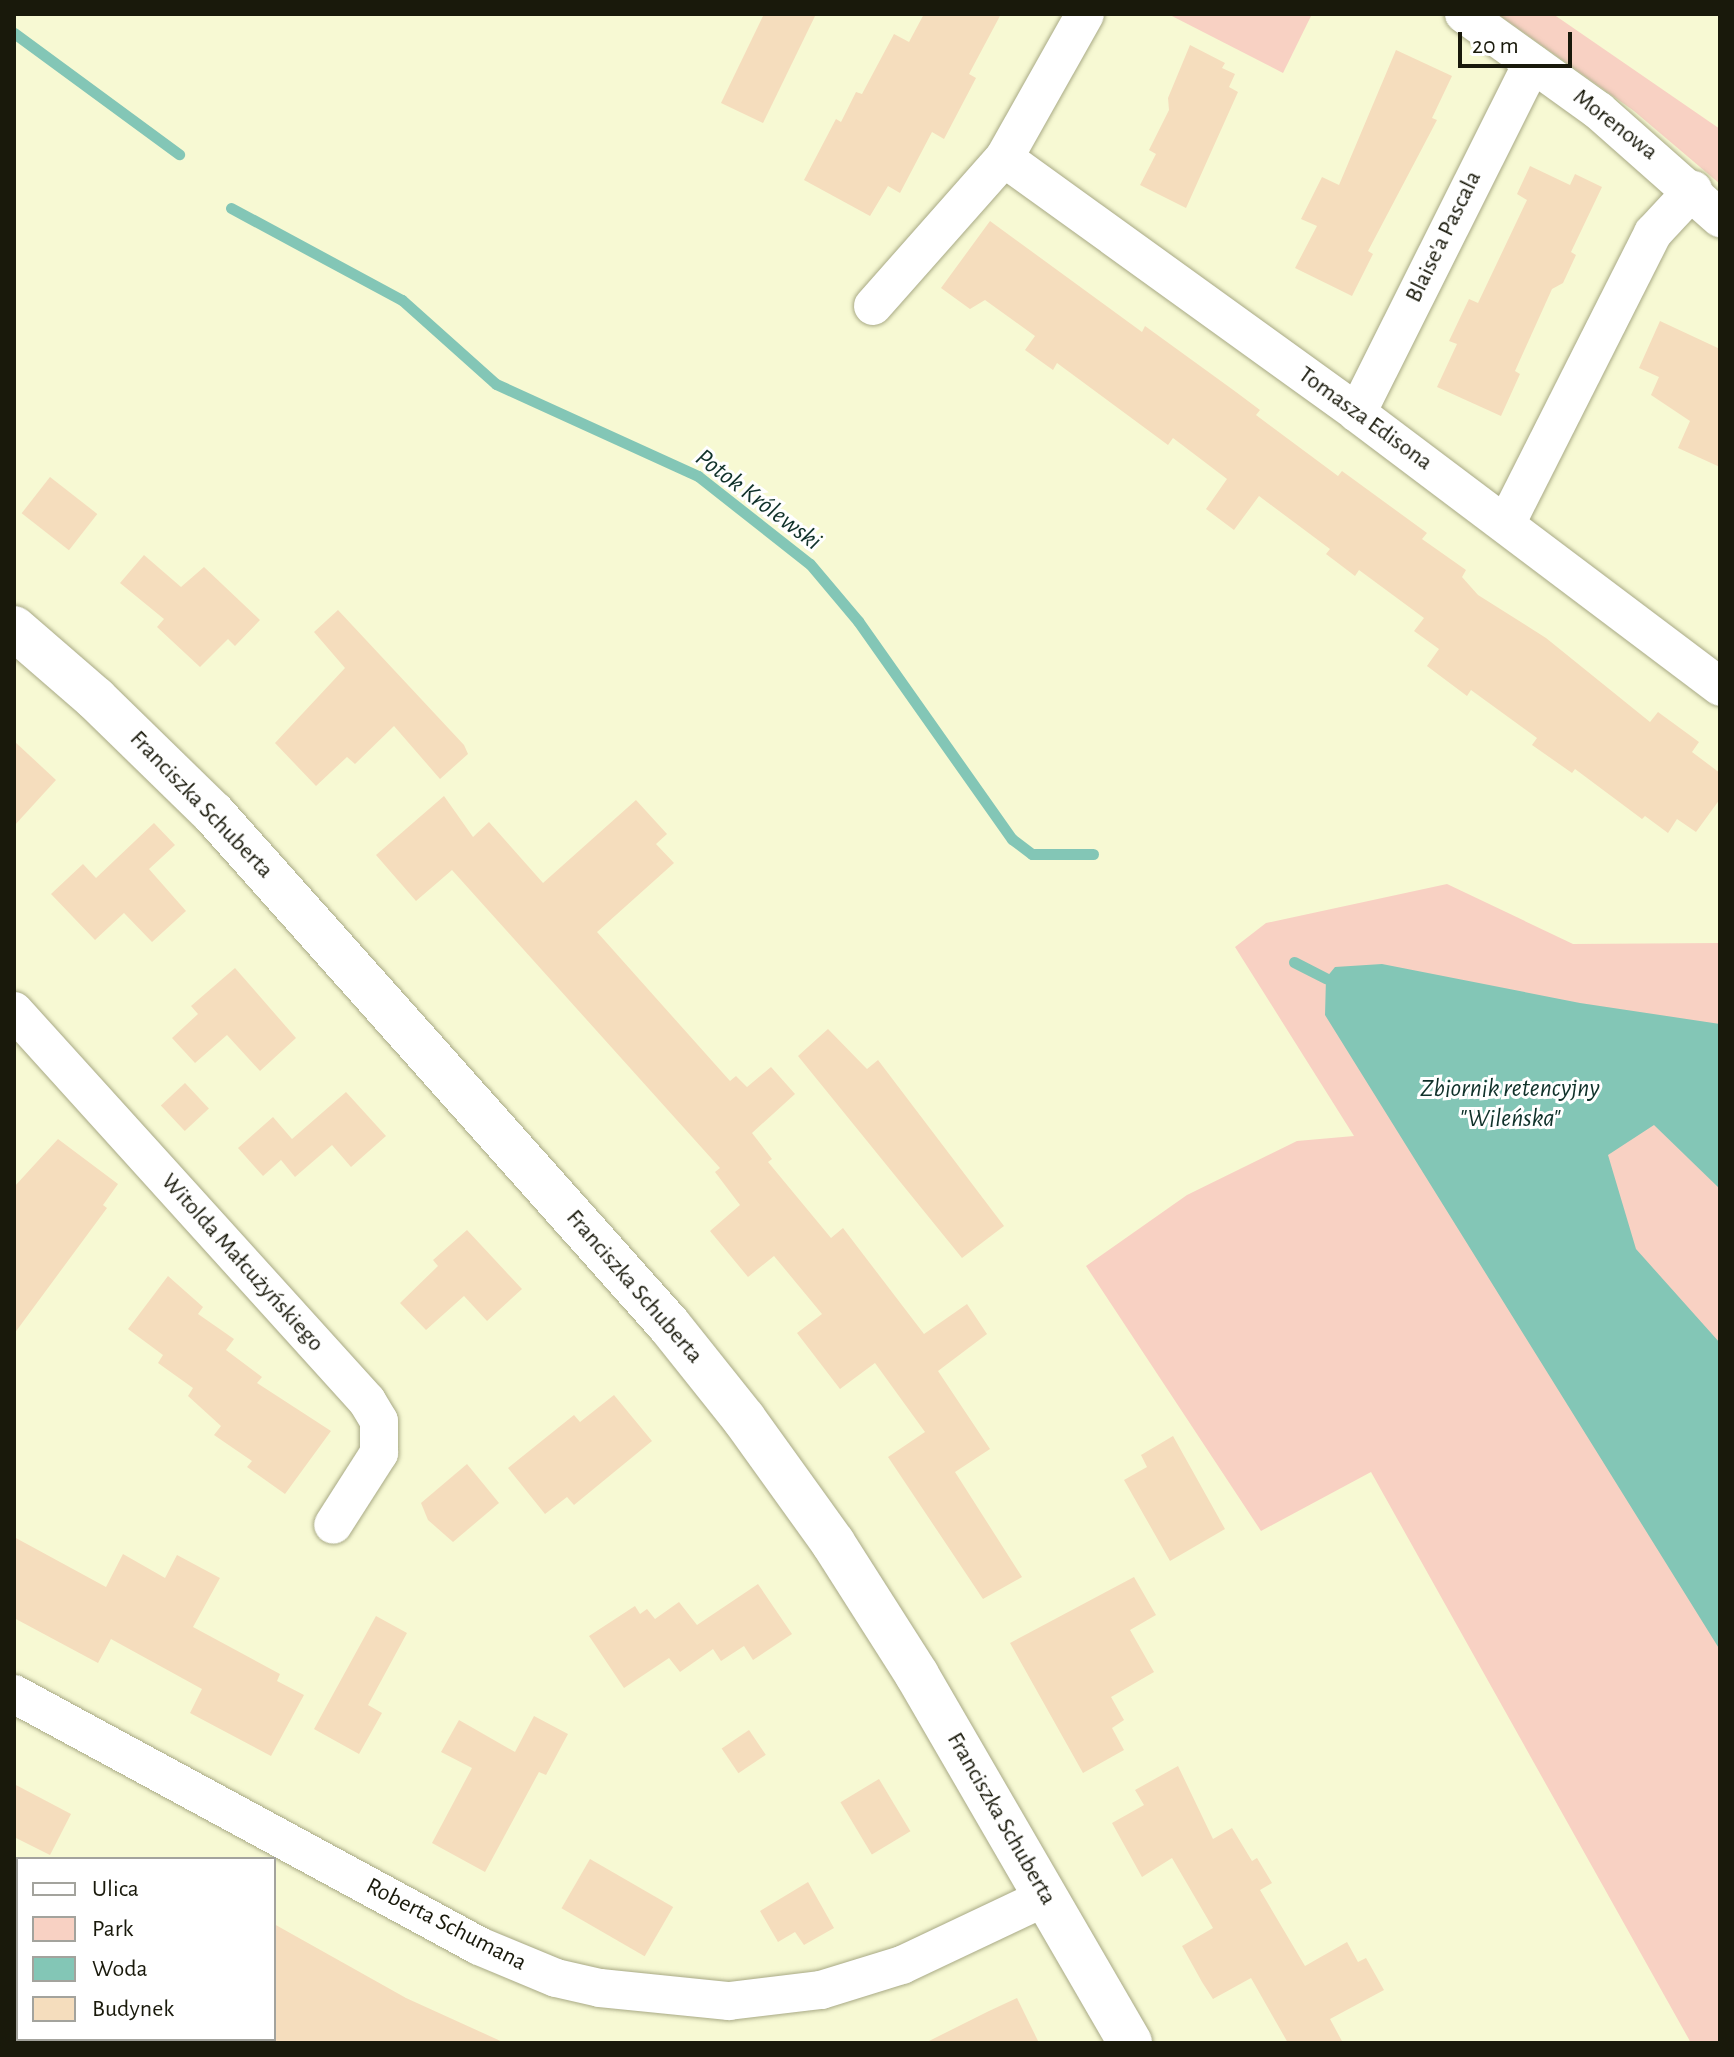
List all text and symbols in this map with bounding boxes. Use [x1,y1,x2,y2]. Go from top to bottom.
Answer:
scale bar [1462,16,1576,66]
text: 20 m [1472,34,1519,58]
street label: Morenowa [1567,83,1663,167]
street label: Blaise'a Pascala [1400,167,1488,307]
street label: Tomasza Edisona [1292,361,1438,477]
water label: Potok Królewski [689,442,827,558]
street label: Franciszka Schuberta [123,725,279,885]
water label: Zbiornik retencyjny "Wileńska" [1420,1073,1600,1134]
street label: Witolda Małcużyńskiego [154,1168,330,1358]
street label: Franciszka Schuberta [559,1204,709,1370]
street label: Franciszka Schuberta [940,1728,1062,1910]
legend [16,1857,276,2041]
street label: Roberta Schumana [361,1872,531,1978]
text: Ulica [92,1877,139,1901]
text: Park [92,1917,133,1941]
text: Woda [92,1957,148,1981]
text: Budynek [92,1997,174,2021]

